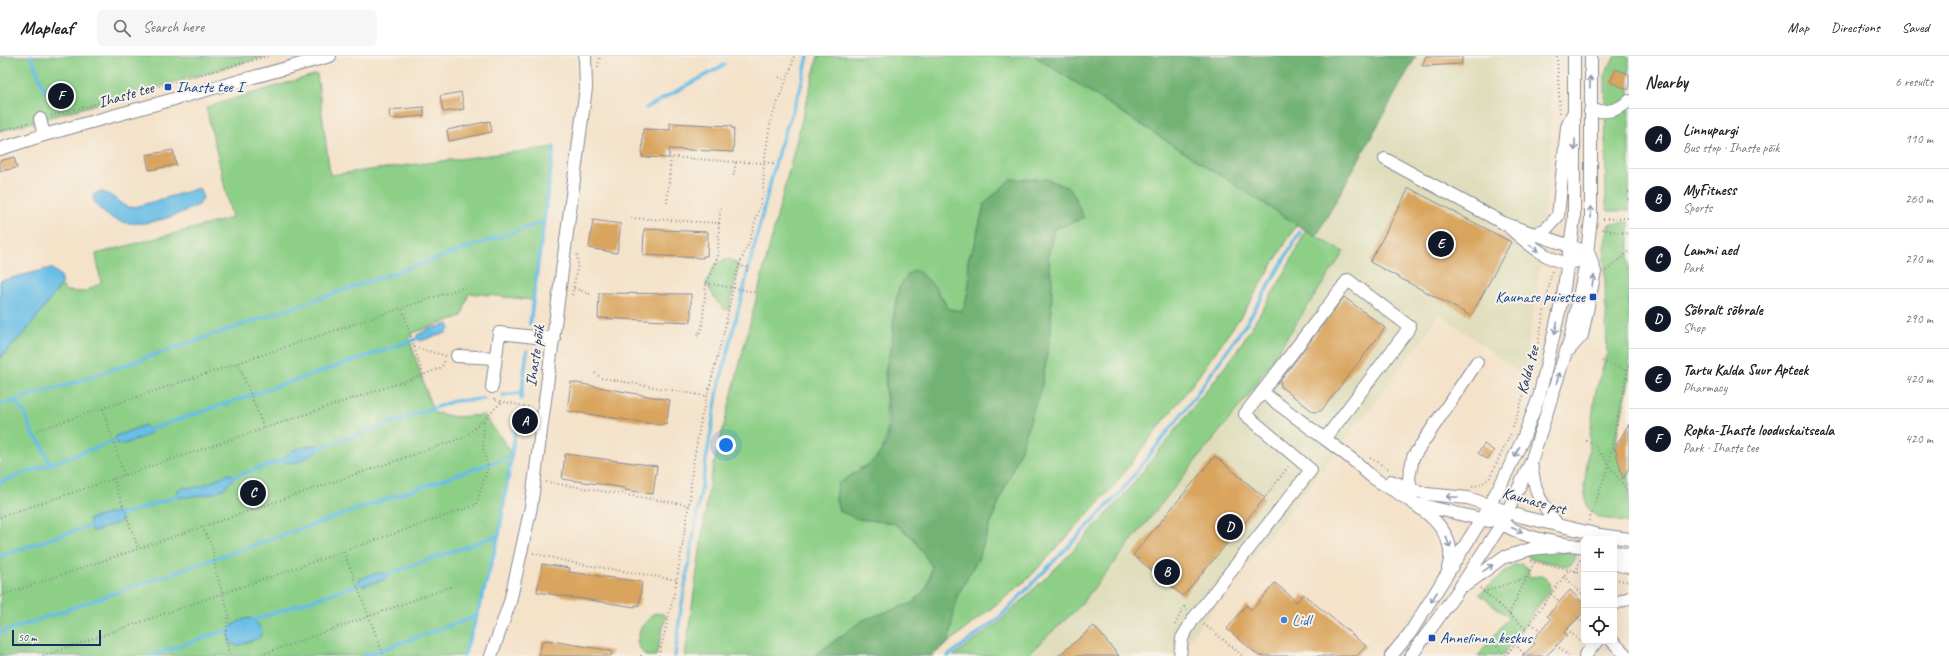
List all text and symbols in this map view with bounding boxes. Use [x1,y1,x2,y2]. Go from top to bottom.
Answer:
search box [97,10,377,46]
text: Mapleaf [20,16,73,40]
icon: search [111,17,133,39]
text: Search here [143,18,204,37]
text: Map [1788,19,1809,36]
text: Directions [1831,19,1880,36]
text: Saved [1902,19,1929,36]
text: Nearby [1645,72,1688,93]
text: 6 results [1895,74,1933,90]
one-way arrow [1586,76,1594,89]
street label: Ihaste tee [96,77,158,112]
place label: Ihaste tee I [176,77,247,97]
pin: F [48,81,74,111]
marker: Ihaste tee I [163,82,173,92]
text: Linnupargi [1683,121,1738,140]
text: A [1655,131,1661,147]
text: 110 m [1905,131,1933,147]
one-way arrow [1571,138,1579,151]
text: Bus stop · Ihaste põik [1683,140,1779,156]
text: MyFitness [1683,181,1736,200]
text: B [1655,191,1661,207]
text: 260 m [1905,191,1933,207]
text: Sports [1683,200,1712,216]
one-way arrow [1587,206,1595,219]
pin: E [1428,229,1454,259]
text: Lammi aed [1683,241,1738,260]
one-way arrow [1528,244,1539,252]
text: C [1655,251,1661,267]
text: 270 m [1905,251,1933,267]
text: Park [1683,260,1704,276]
one-way arrow [1589,275,1597,288]
place label: Kaunase puiestee [1495,287,1587,307]
marker: Kaunase puiestee [1588,292,1598,302]
text: Sõbralt sõbrale [1683,301,1763,320]
text: D [1654,311,1662,327]
text: 290 m [1905,311,1933,327]
text: Shop [1683,320,1705,336]
one-way arrow [1551,321,1559,334]
street label: Ihaste põik [521,323,549,388]
street label: Kalda tee [1512,342,1545,396]
text: Tartu Kalda Suur Apteek [1683,361,1808,380]
text: E [1655,371,1661,387]
text: 420 m [1905,371,1933,387]
one-way arrow [1555,372,1562,385]
text: Pharmacy [1683,380,1727,396]
pin: A [512,406,538,436]
text: Ropka-Ihaste looduskaitseala [1683,421,1834,440]
text: F [1655,431,1661,447]
text: 420 m [1905,431,1933,447]
your location [716,435,736,455]
text: Park · Ihaste tee [1683,440,1759,456]
one-way arrow [1513,445,1520,457]
pin: C [240,478,266,508]
street label: Kaunase pst [1500,483,1570,520]
one-way arrow [1446,493,1459,501]
pin: D [1217,512,1243,542]
one-way arrow [1510,527,1522,534]
one-way arrow [1445,535,1452,548]
map controls [1581,536,1617,644]
button: + [1581,536,1617,572]
pin: B [1154,557,1180,587]
one-way arrow [1482,564,1493,572]
button: − [1581,572,1617,608]
one-way arrow [1429,591,1437,603]
button: locate [1581,608,1617,644]
place label: Lidl [1292,610,1314,630]
marker: Lidl [1279,615,1289,625]
scale bar [12,628,101,647]
place label: Annelinna keskus [1440,628,1533,648]
text: 50 m [18,630,37,644]
marker: Annelinna keskus [1427,633,1437,643]

